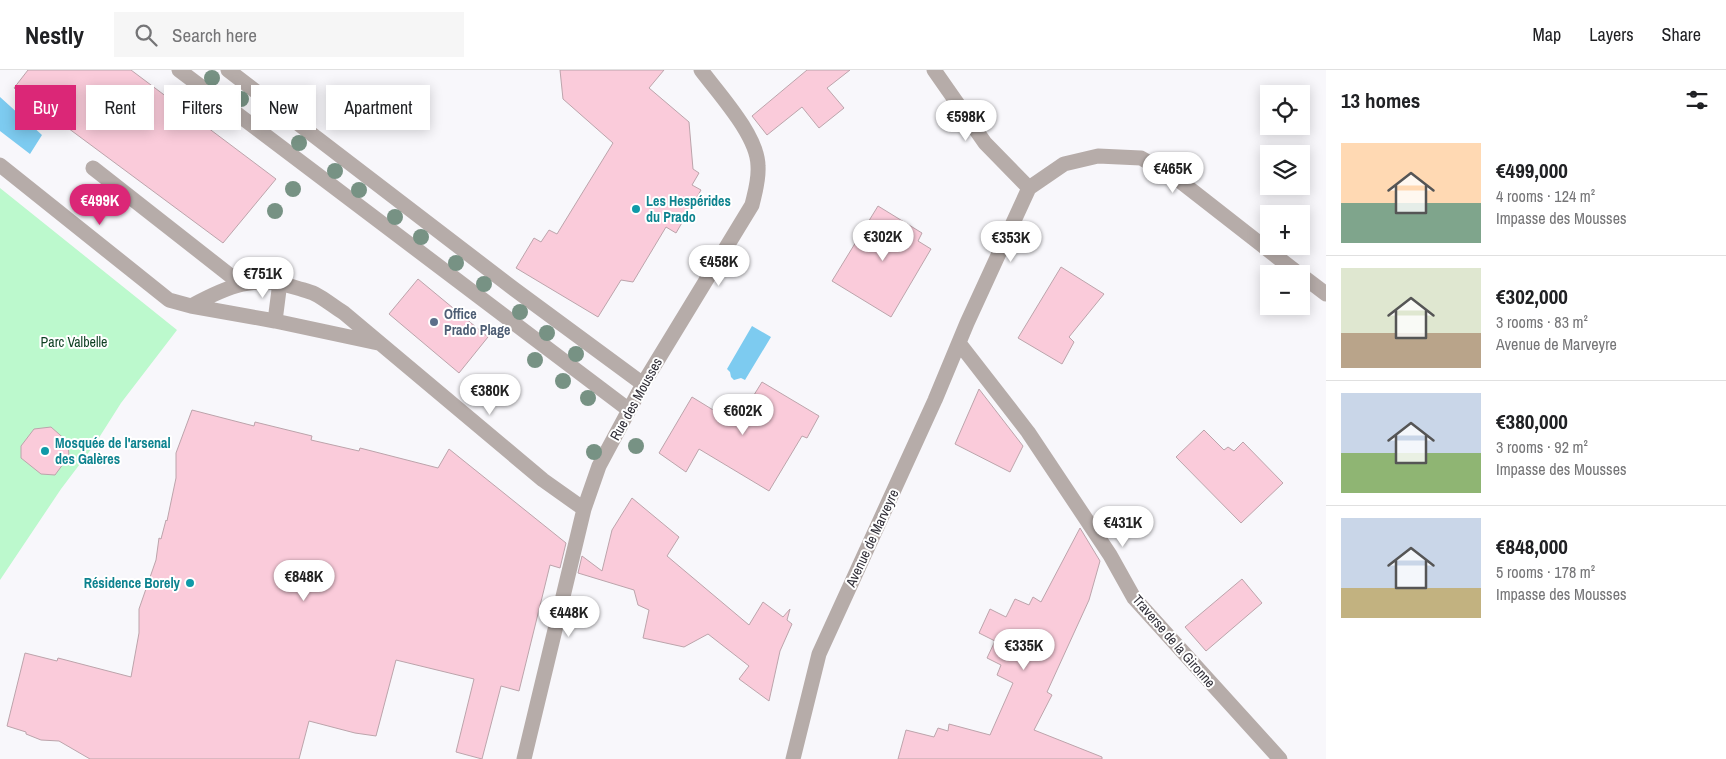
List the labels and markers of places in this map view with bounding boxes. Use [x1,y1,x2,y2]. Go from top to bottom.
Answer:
pin: €598K [931,100,1001,142]
pin: €465K [1138,152,1208,194]
pin: €499K [65,184,135,226]
place label: Les Hespérides du Prado [646,192,731,226]
marker: Les Hespérides du Prado [630,203,642,215]
pin: €302K [848,220,918,262]
pin: €353K [976,220,1046,263]
pin: €458K [684,244,754,287]
pin: €751K [228,256,298,299]
place label: Office Prado Plage [444,305,510,339]
marker: Office Prado Plage [428,316,440,328]
pin: €380K [455,374,525,416]
pin: €602K [708,394,778,436]
place label: Mosquée de l'arsenal des Galères [55,434,171,468]
marker: Mosquée de l'arsenal des Galères [39,445,51,457]
pin: €431K [1088,506,1158,548]
pin: €848K [269,560,339,602]
place label: Résidence Borely [84,574,181,592]
marker: Résidence Borely [184,577,196,589]
pin: €448K [534,596,604,638]
pin: €335K [989,628,1059,671]

